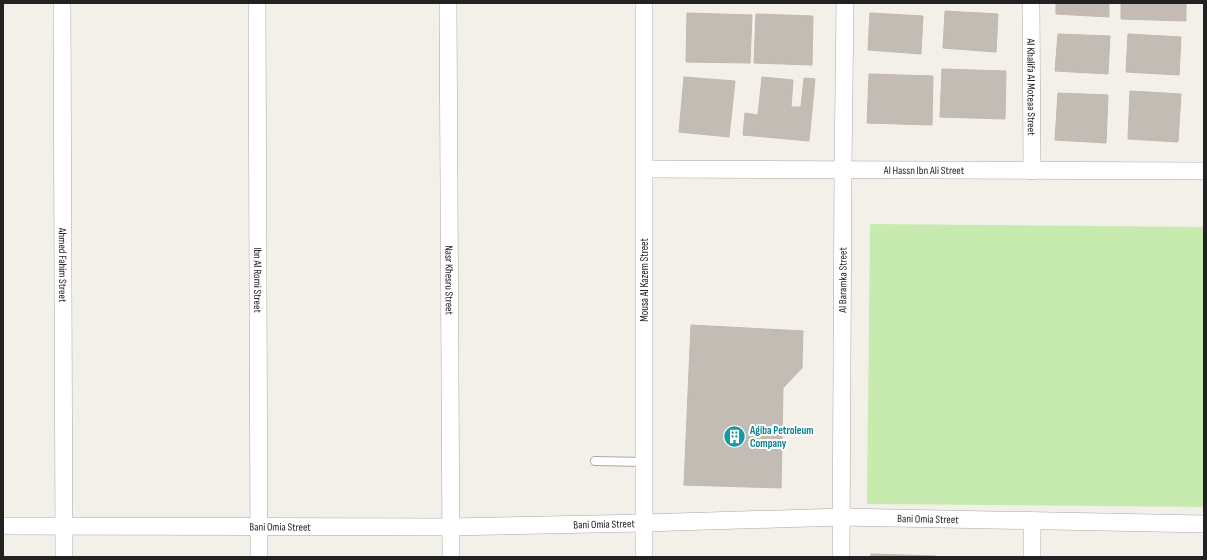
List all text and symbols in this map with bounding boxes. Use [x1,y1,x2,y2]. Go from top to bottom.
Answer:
street label: Al Khalifa Al Moteaa Street [1024,37,1038,136]
street label: Al Hassn Ibn Ali Street [883,164,965,177]
street label: Ahmed Fahim Street [56,227,69,303]
street label: Mousa Al Kazem Street [638,238,651,322]
street label: Nasr Khesru Street [442,245,456,316]
street label: Ibn Al Romi Street [251,247,264,313]
street label: Al Baramka Street [836,247,850,314]
building icon: Agiba Petroleum Company [721,423,747,449]
place label: Agiba Petroleum Company [749,424,814,450]
street label: Bani Omia Street [897,512,959,526]
street label: Bani Omia Street [573,517,635,531]
street label: Bani Omia Street [249,521,311,534]

